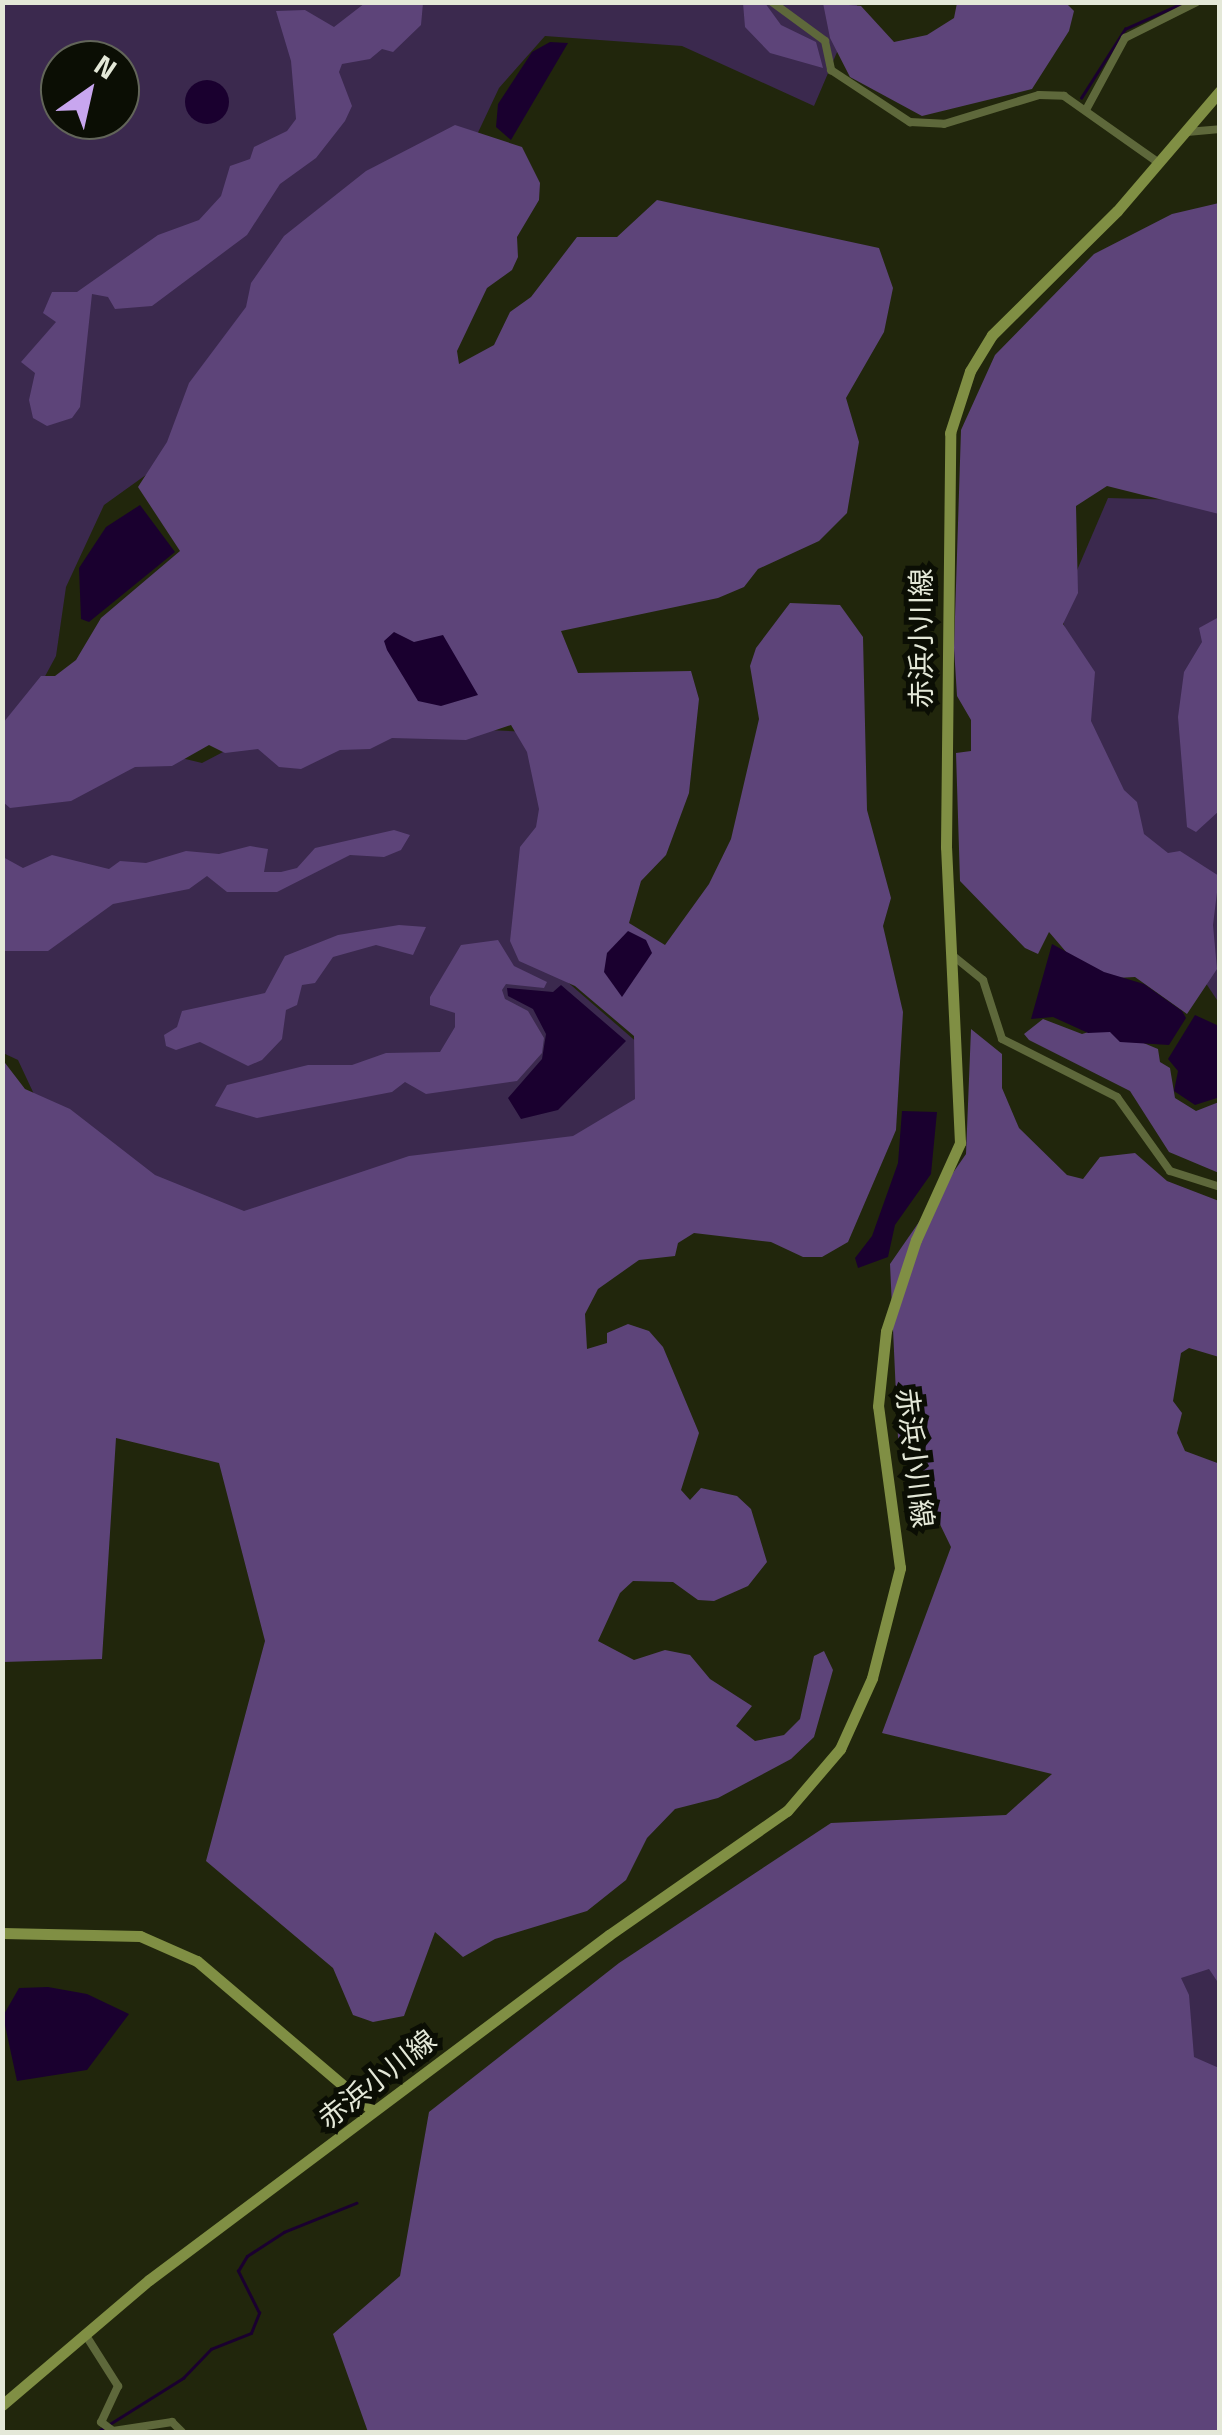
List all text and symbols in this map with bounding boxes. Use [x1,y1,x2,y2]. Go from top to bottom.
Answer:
north arrow [40,40,140,140]
text: N [86,43,126,90]
street label: 赤浜小川線 [904,568,938,708]
street label: 赤浜小川線 [890,1386,940,1530]
street label: 赤浜小川線 [311,2023,443,2135]

